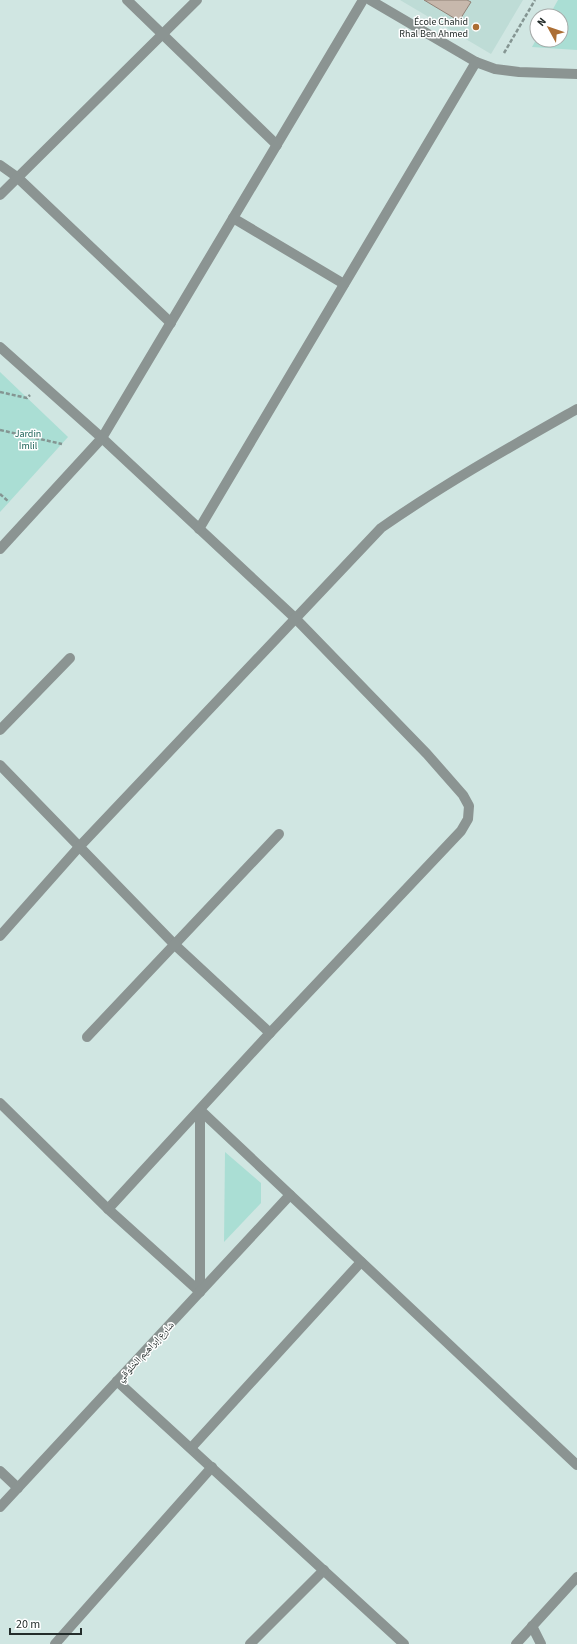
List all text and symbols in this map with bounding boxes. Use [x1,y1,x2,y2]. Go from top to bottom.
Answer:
north arrow [529,8,569,48]
text: N [534,14,550,30]
place label: École Chahid Rhal Ben Ahmed [399,15,468,41]
marker: École Chahid Rhal Ben Ahmed [471,22,481,32]
park label: Jardin Imlil [15,427,41,453]
street label: شارع إبراهيم الخلوقي [114,1318,178,1385]
scale bar [10,1610,81,1636]
text: 20 m [16,1616,40,1633]

